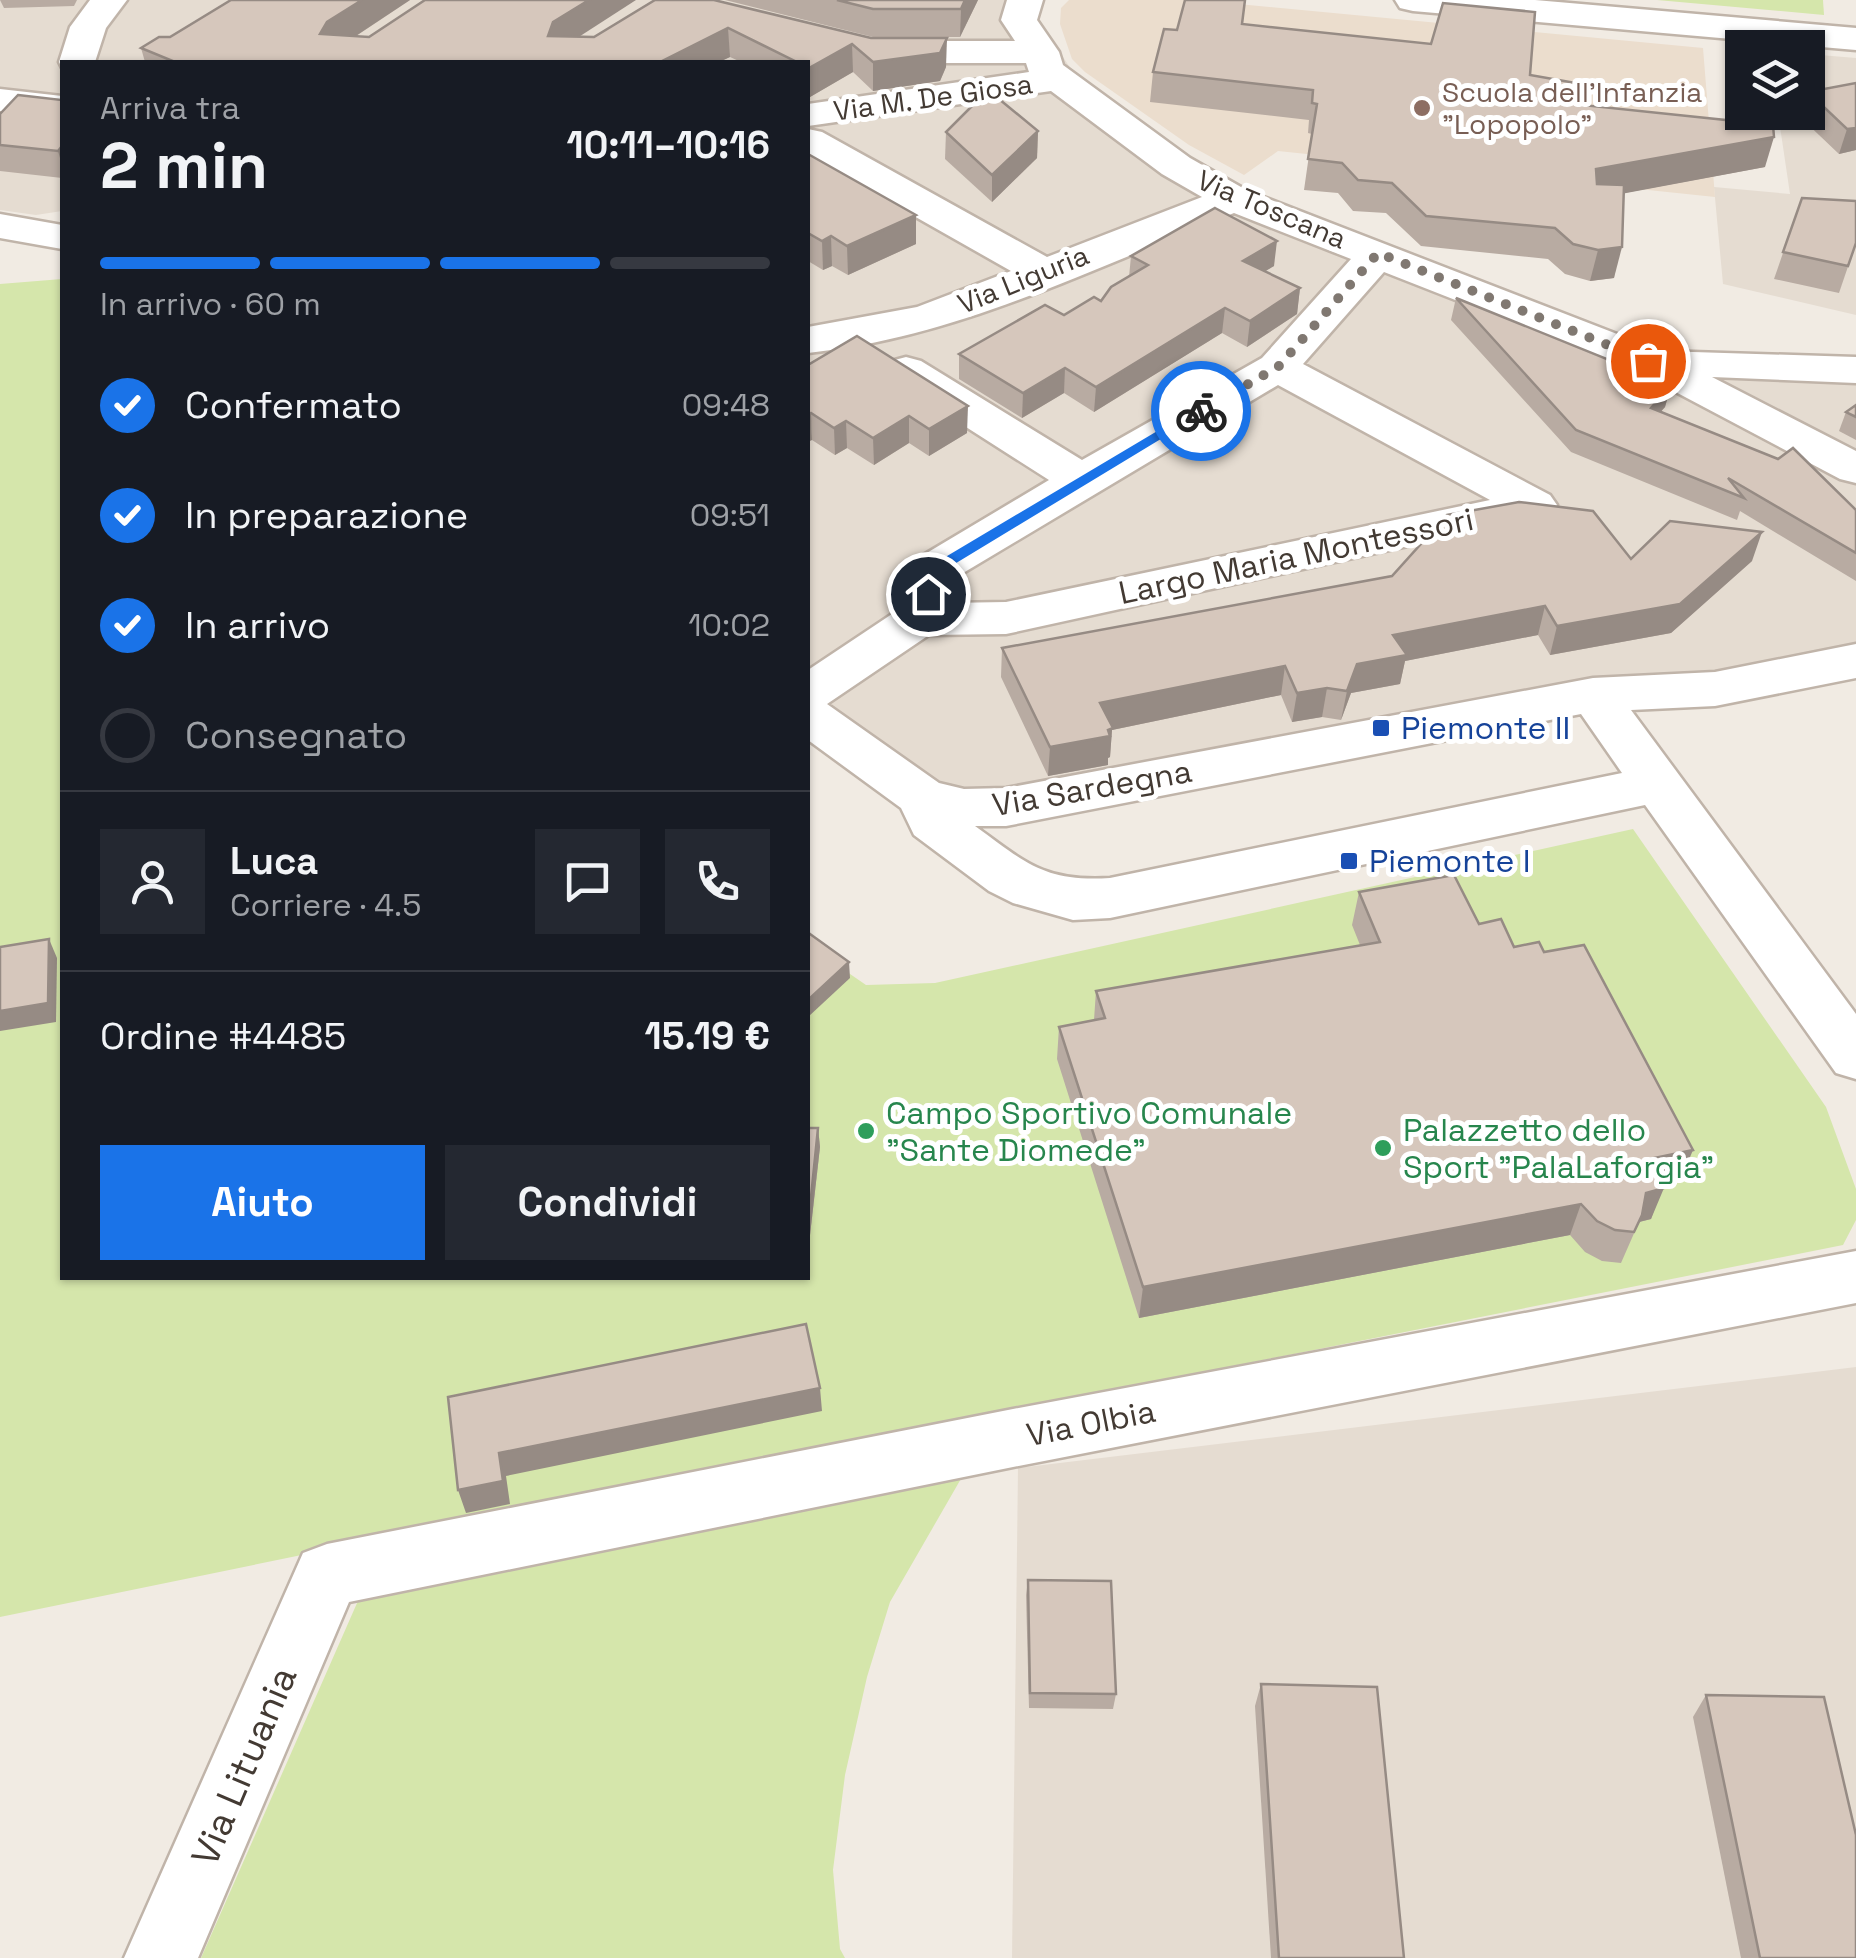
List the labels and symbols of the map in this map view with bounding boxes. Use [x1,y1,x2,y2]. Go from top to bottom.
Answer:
street label: Via M. De Giosa [831,65,1035,129]
place label: Scuola dell'Infanzia "Lopopolo" [1442,74,1702,142]
marker: Scuola dell'Infanzia "Lopopolo" [1411,97,1433,119]
street label: Via Toscana [1192,161,1352,257]
street label: Via Liguria [952,236,1094,322]
pin [1606,319,1691,404]
courier [1151,361,1251,461]
street label: Largo Maria Montessori [1115,499,1477,613]
pin [886,552,971,637]
place label: Piemonte II [1401,708,1570,748]
marker: Piemonte II [1370,717,1392,739]
street label: Via Sardegna [989,751,1195,825]
place label: Piemonte I [1369,841,1531,881]
marker: Piemonte I [1338,850,1360,872]
place label: Campo Sportivo Comunale "Sante Diomede" [886,1093,1292,1170]
place label: Palazzetto dello Sport "PalaLaforgia" [1403,1110,1714,1187]
marker: Campo Sportivo Comunale "Sante Diomede" [855,1120,877,1142]
marker: Palazzetto dello Sport "PalaLaforgia" [1372,1137,1394,1159]
street label: Via Olbia [1023,1391,1159,1455]
street label: Via Lituania [181,1659,307,1873]

